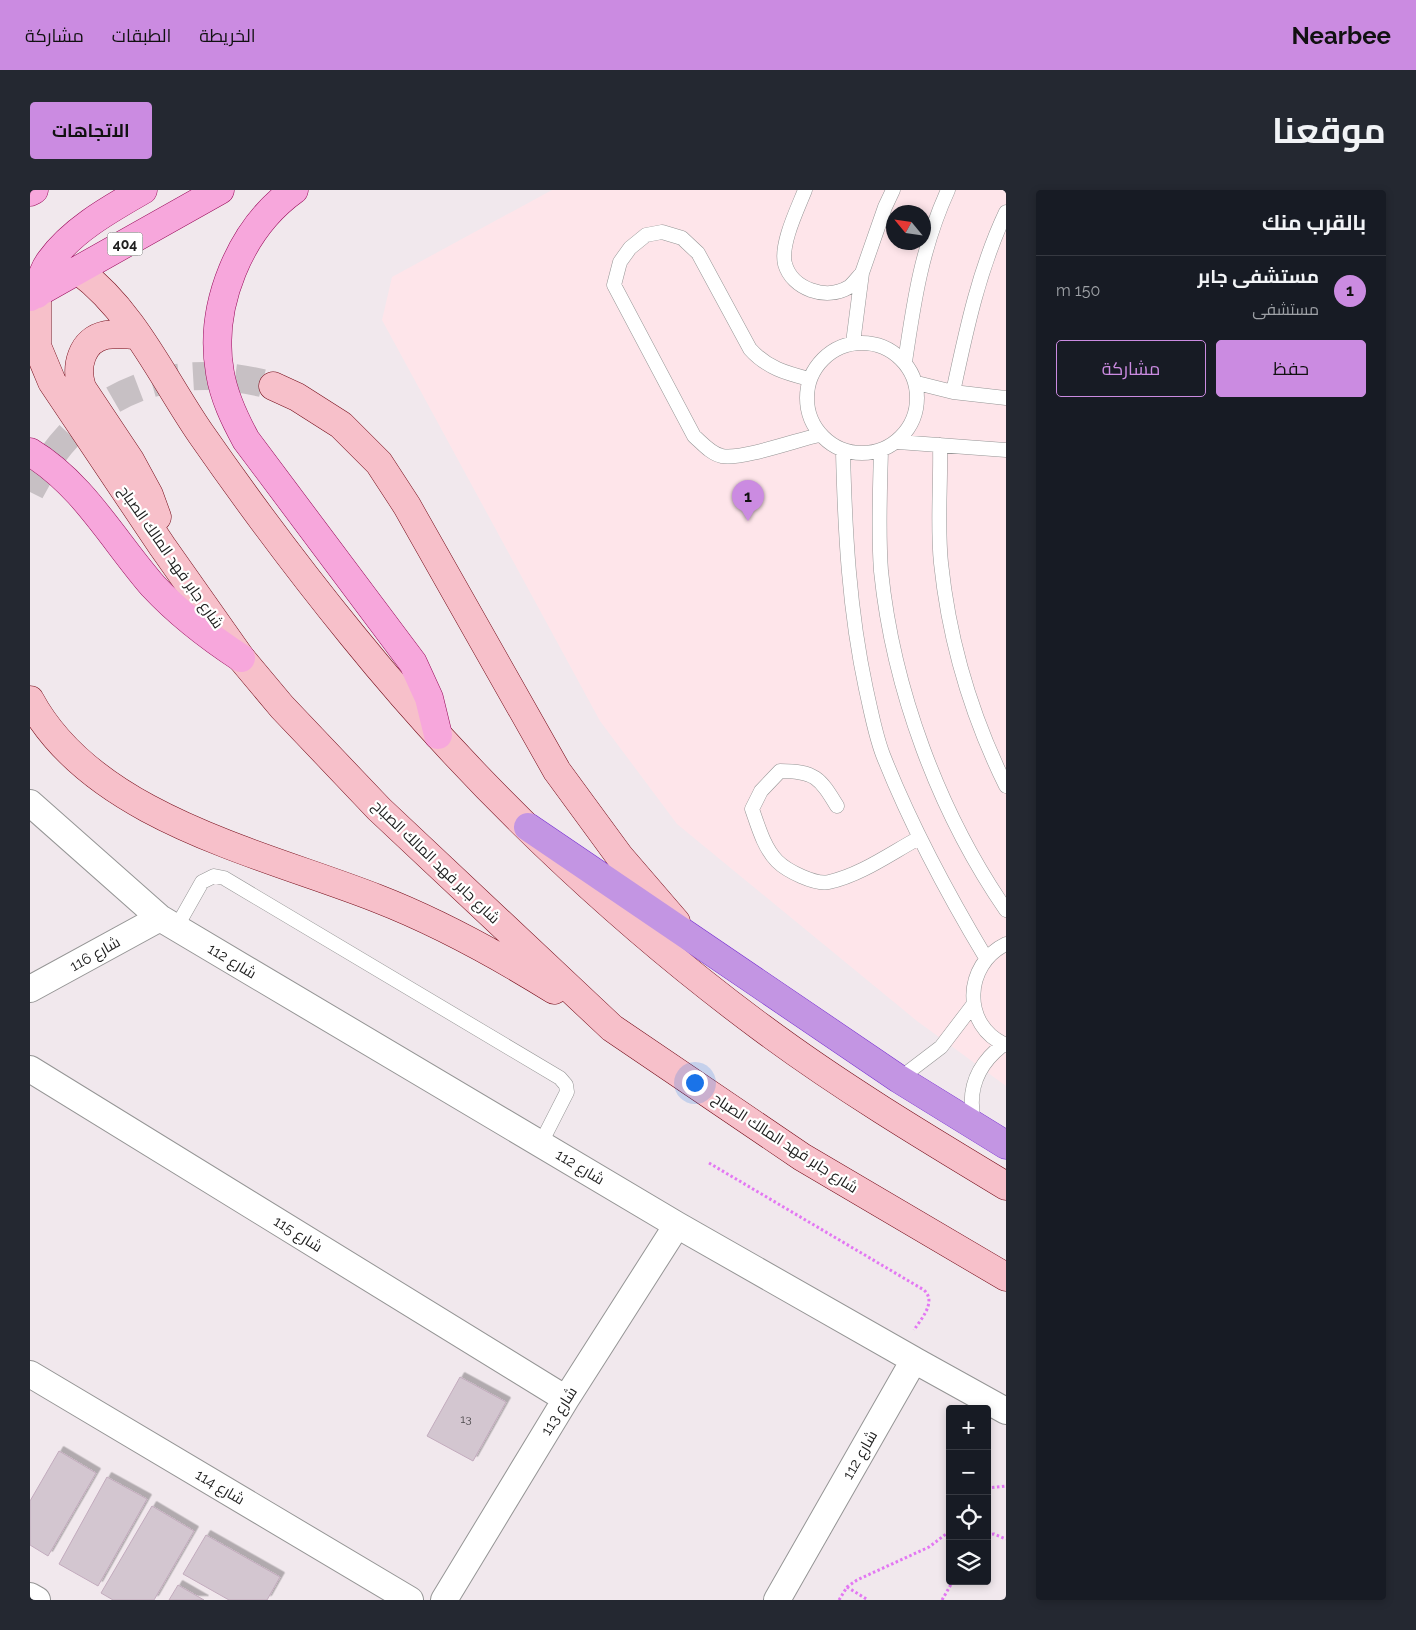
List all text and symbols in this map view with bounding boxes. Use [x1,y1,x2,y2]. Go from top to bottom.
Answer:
text: Nearbee [1291,21,1391,50]
text: مشاركة [25,25,84,46]
text: الطبقات [112,25,171,46]
text: الخريطة [199,25,256,46]
button: الاتجاهات [30,102,152,159]
text: موقعنا [1272,110,1386,151]
north arrow [886,205,931,250]
text: بالقرب منك [1262,210,1366,235]
road number: 404 [108,232,142,256]
text: مستشفى جابر [1197,265,1319,287]
text: 150 m [1056,281,1100,300]
text: 1 [1346,281,1354,300]
text: مستشفى [1252,300,1319,319]
button: مشاركة [1056,340,1206,397]
button: حفظ [1216,340,1366,397]
pin: 1 [732,480,764,521]
street label: شارع جابر فهد المالك الصباح [113,482,227,633]
street label: شارع جابر فهد المالك الصباح [367,796,503,929]
street label: شارع 116 [67,933,124,977]
street label: شارع 112 [203,939,260,984]
your location [682,1070,708,1096]
street label: شارع جابر فهد المالك الصباح [708,1089,861,1199]
street label: شارع 112 [551,1145,608,1190]
street label: شارع 115 [269,1212,326,1258]
street label: شارع 113 [537,1383,583,1440]
map controls [946,1405,991,1585]
button: + [946,1405,991,1450]
house number: 13 [460,1412,472,1426]
street label: شارع 112 [839,1427,883,1484]
button: − [946,1450,991,1495]
street label: شارع 114 [191,1465,248,1510]
button: locate [946,1495,991,1540]
button: layers [946,1540,991,1585]

